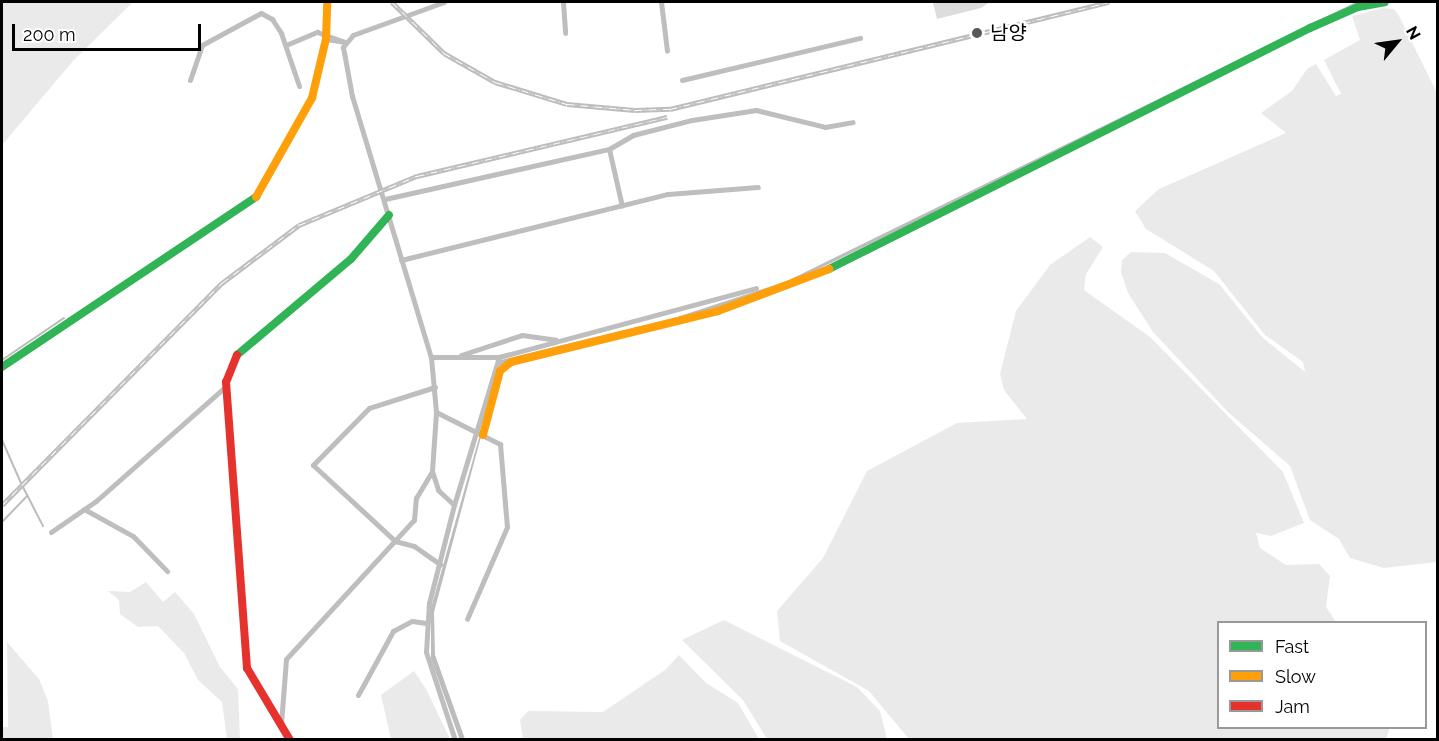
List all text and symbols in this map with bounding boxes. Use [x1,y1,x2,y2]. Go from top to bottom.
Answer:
scale bar [15,12,204,50]
north arrow [1367,12,1427,72]
place label: 남양 [990,21,1027,45]
text: N [1402,23,1424,43]
text: 200 m [23,24,76,45]
marker: 남양 [968,24,986,42]
legend [1217,621,1427,729]
text: Fast [1275,636,1309,657]
text: Slow [1275,666,1316,687]
text: Jam [1275,696,1310,717]

